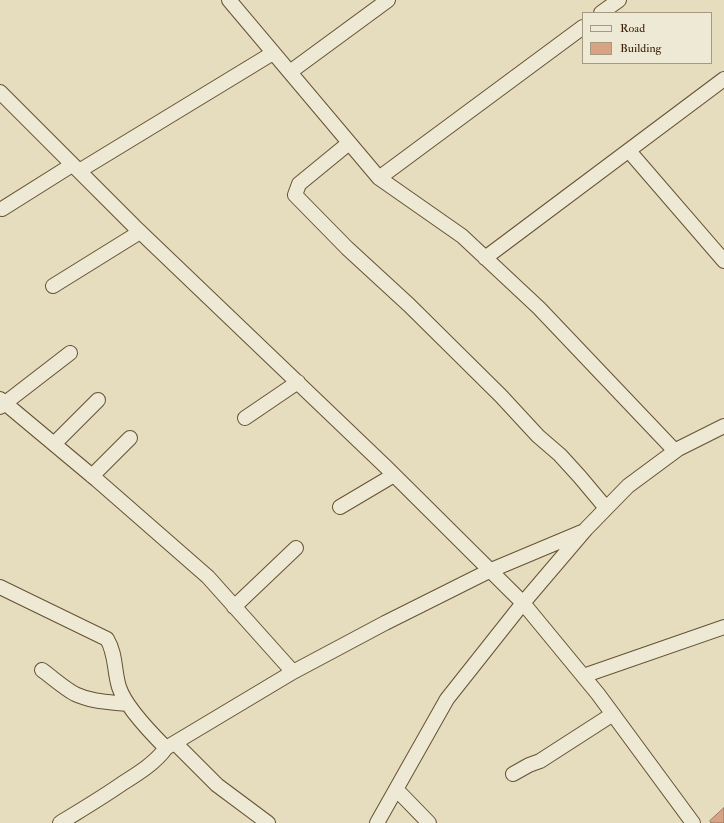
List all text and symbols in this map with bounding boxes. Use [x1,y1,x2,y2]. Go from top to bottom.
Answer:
legend [582,12,712,64]
text: Road [620,21,645,36]
text: Building [620,41,661,56]

